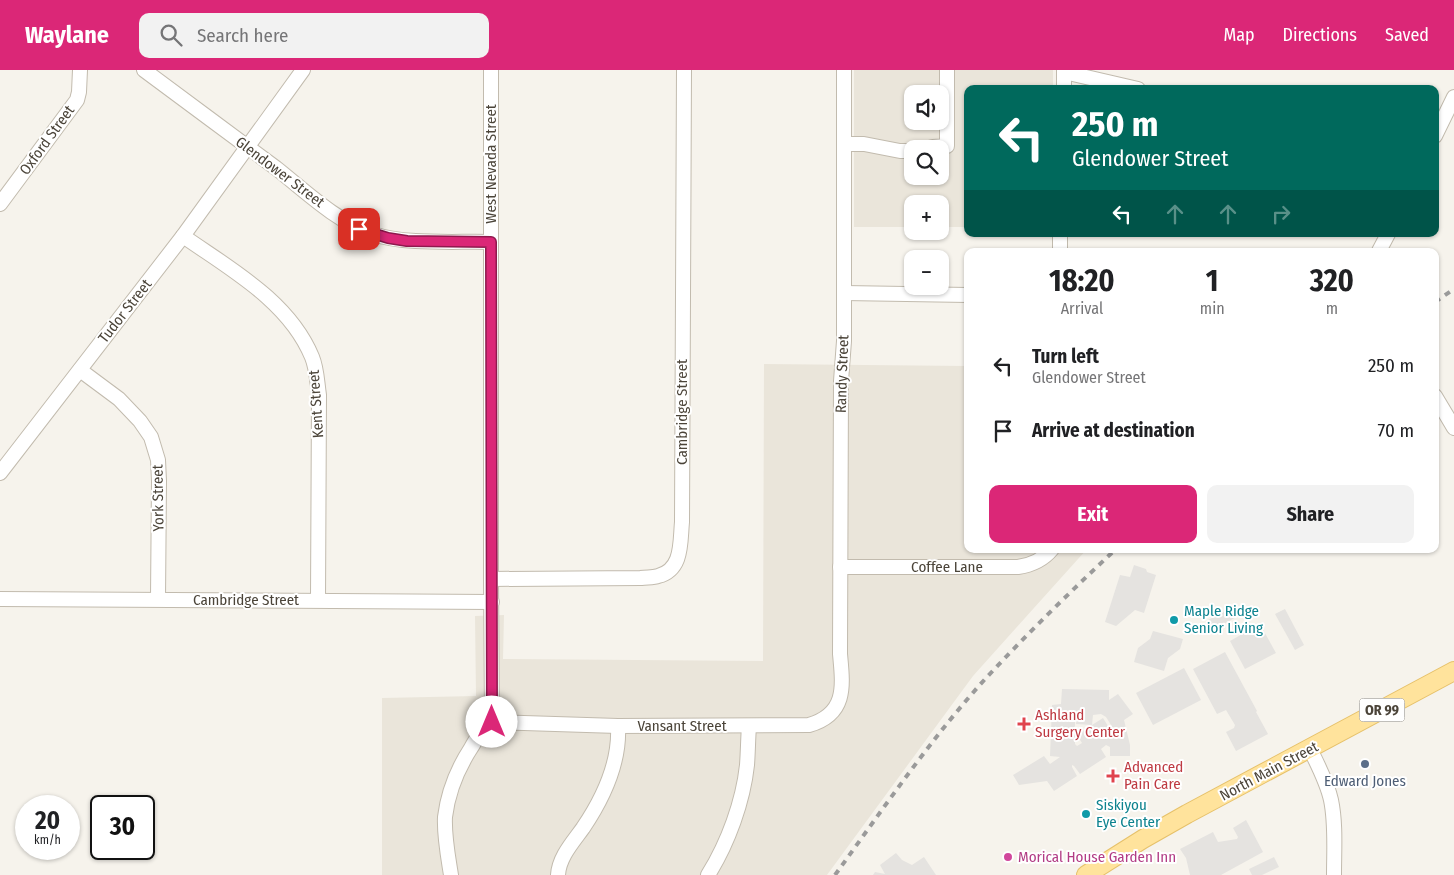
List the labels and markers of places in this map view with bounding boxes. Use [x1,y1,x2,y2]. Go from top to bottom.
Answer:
pin [338,208,380,250]
place label: Maple Ridge Senior Living [1184,602,1263,637]
marker: Maple Ridge Senior Living [1168,614,1180,626]
place label: Ashland Surgery Center [1035,706,1126,741]
marker: Ashland Surgery Center [1017,717,1031,731]
place label: Advanced Pain Care [1124,758,1183,793]
marker: Edward Jones [1359,758,1371,770]
marker: Advanced Pain Care [1106,769,1120,783]
place label: Edward Jones [1324,772,1406,790]
place label: Siskiyou Eye Center [1096,796,1161,831]
marker: Siskiyou Eye Center [1080,808,1092,820]
place label: Morical House Garden Inn [1018,848,1176,866]
marker: Morical House Garden Inn [1002,851,1014,863]

